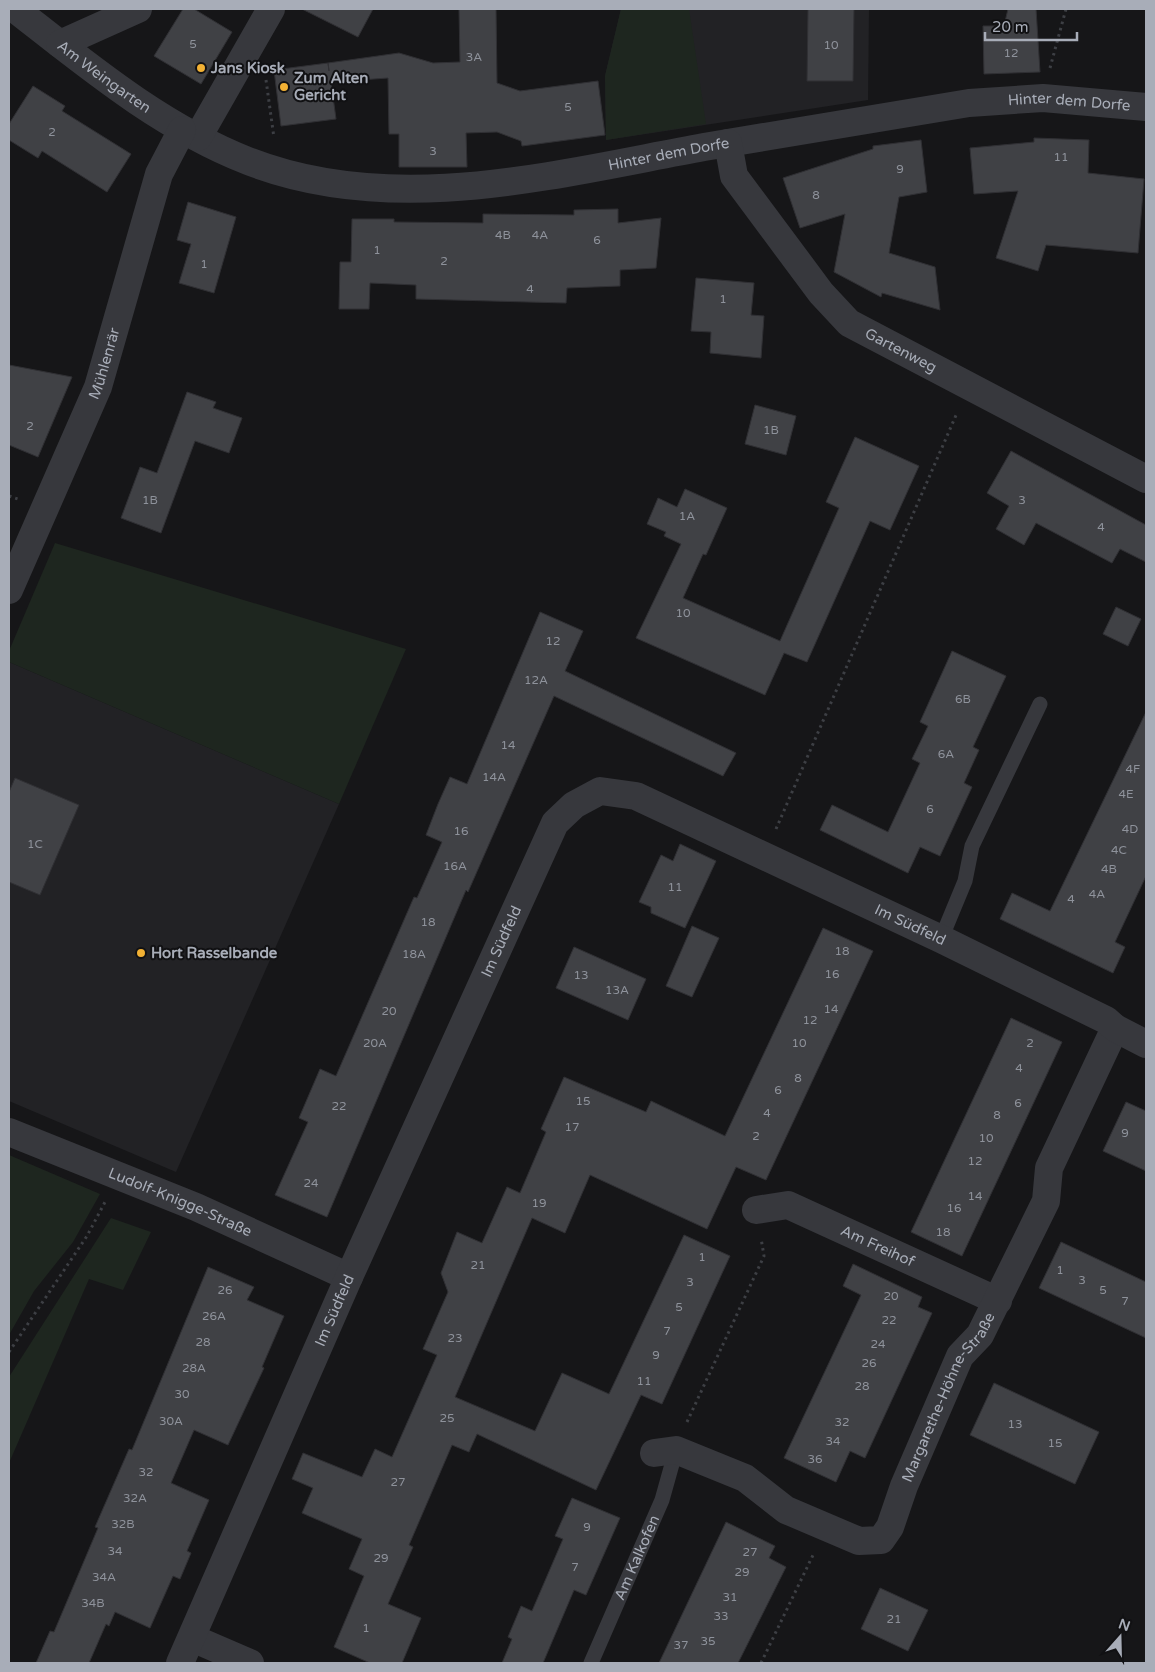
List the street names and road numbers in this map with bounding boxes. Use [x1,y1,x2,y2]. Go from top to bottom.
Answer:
street label: Am Weingarten [54,37,154,117]
street label: Hinter dem Dorfe [1007,89,1131,115]
street label: Hinter dem Dorfe [607,134,731,174]
street label: Gartenweg [862,324,940,376]
street label: Mühlenrär [85,325,124,402]
street label: Im Südfeld [872,900,949,949]
street label: Im Südfeld [477,903,525,980]
street label: Ludolf-Knigge-Straße [106,1164,255,1240]
street label: Am Freihof [838,1221,918,1271]
street label: Im Südfeld [311,1272,358,1349]
street label: Margarethe-Höhne-Straße [898,1310,999,1485]
street label: Am Kalkofen [610,1512,663,1603]

